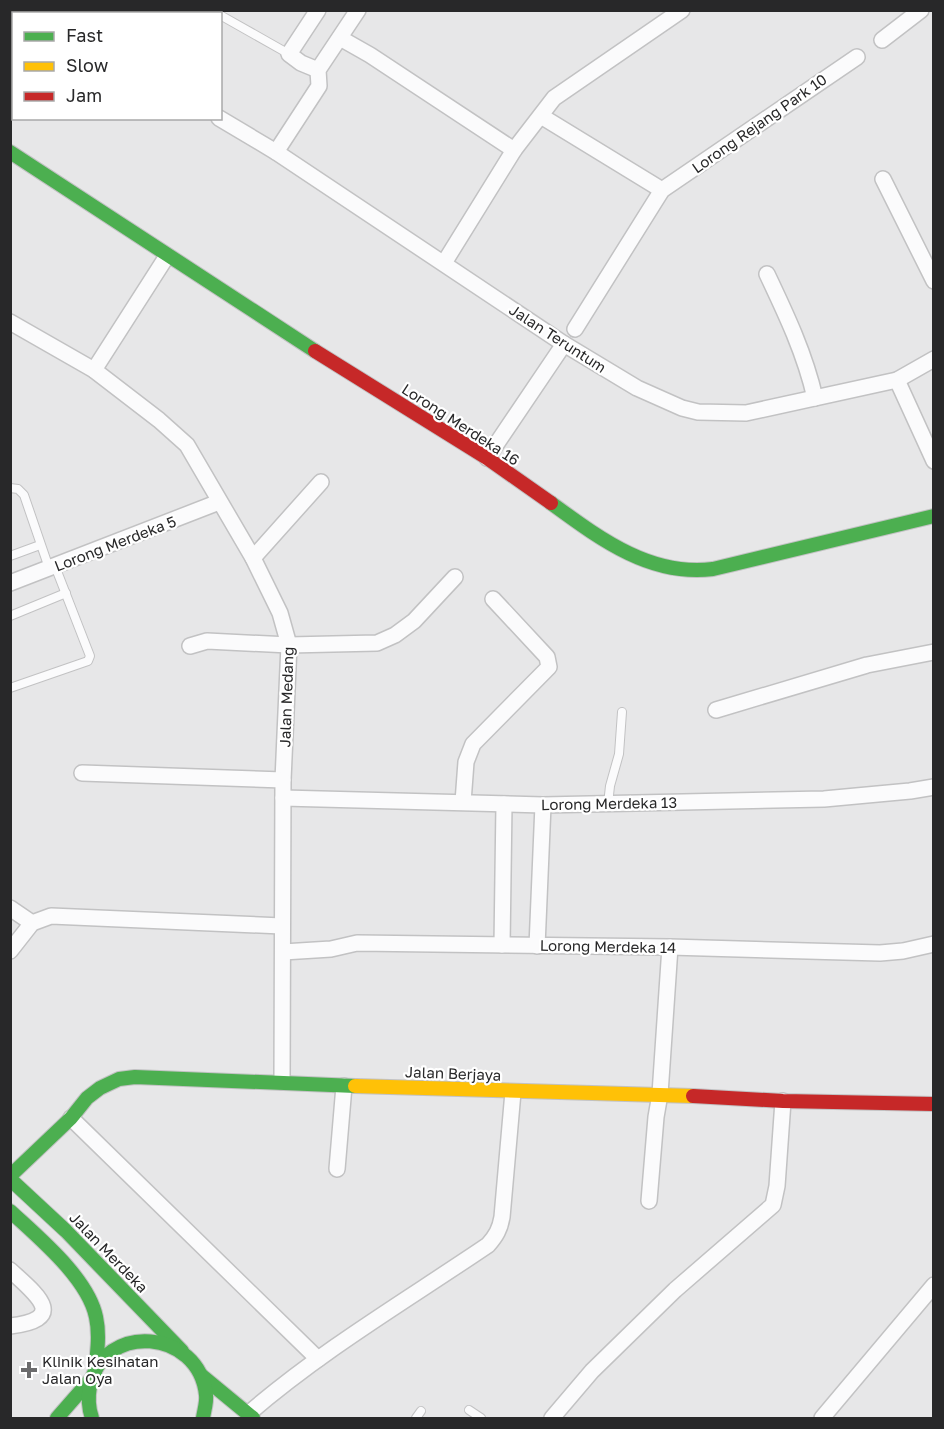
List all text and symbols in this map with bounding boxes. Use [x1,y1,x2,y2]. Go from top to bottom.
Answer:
legend [12,12,222,120]
text: Fast [66,24,103,46]
text: Slow [66,54,109,76]
street label: Lorong Rejang Park 10 [688,70,830,176]
text: Jam [66,84,102,106]
street label: Jalan Teruntum [506,300,610,376]
street label: Lorong Merdeka 16 [399,379,523,469]
street label: Lorong Merdeka 5 [52,512,178,574]
street label: Jalan Medang [275,646,297,748]
street label: Lorong Merdeka 13 [541,793,677,813]
street label: Lorong Merdeka 14 [540,936,676,956]
street label: Jalan Berjaya [405,1062,501,1084]
street label: Jalan Merdeka [66,1208,152,1296]
place label: Klinik Kesihatan Jalan Oya [42,1352,158,1387]
marker: Klinik Kesihatan Jalan Oya [20,1361,38,1379]

